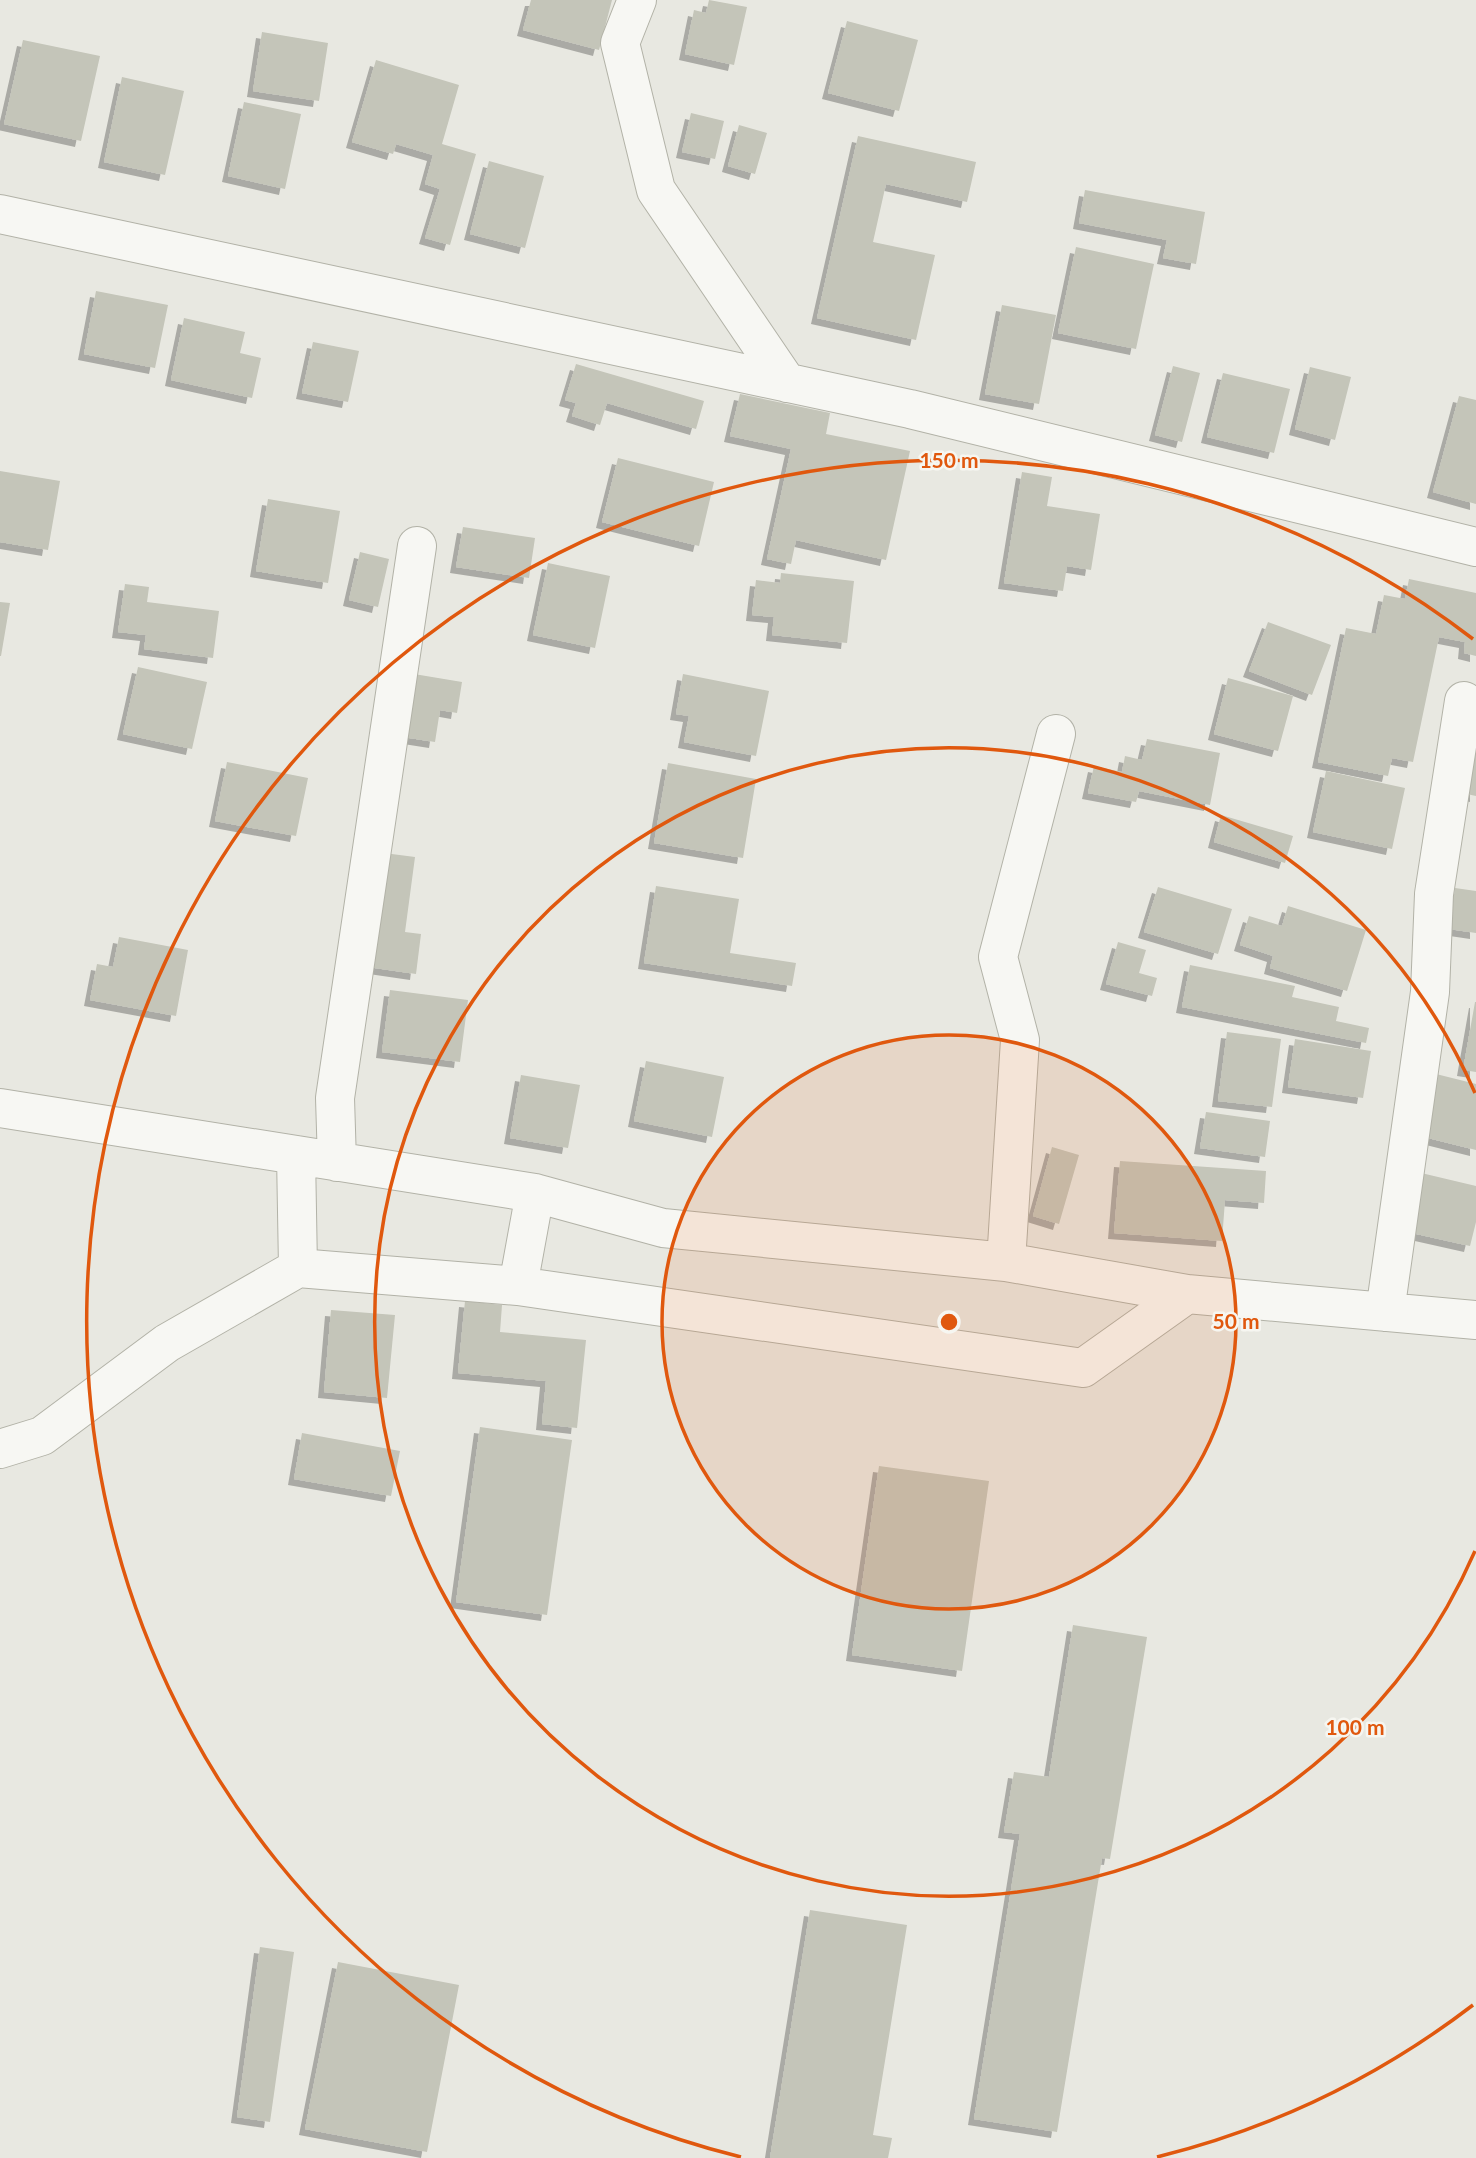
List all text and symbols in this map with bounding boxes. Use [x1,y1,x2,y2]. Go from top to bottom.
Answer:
text: 150 m [919,447,979,472]
text: 50 m [1212,1308,1260,1333]
centre of rings [937,1310,961,1334]
text: 100 m [1325,1714,1385,1739]

